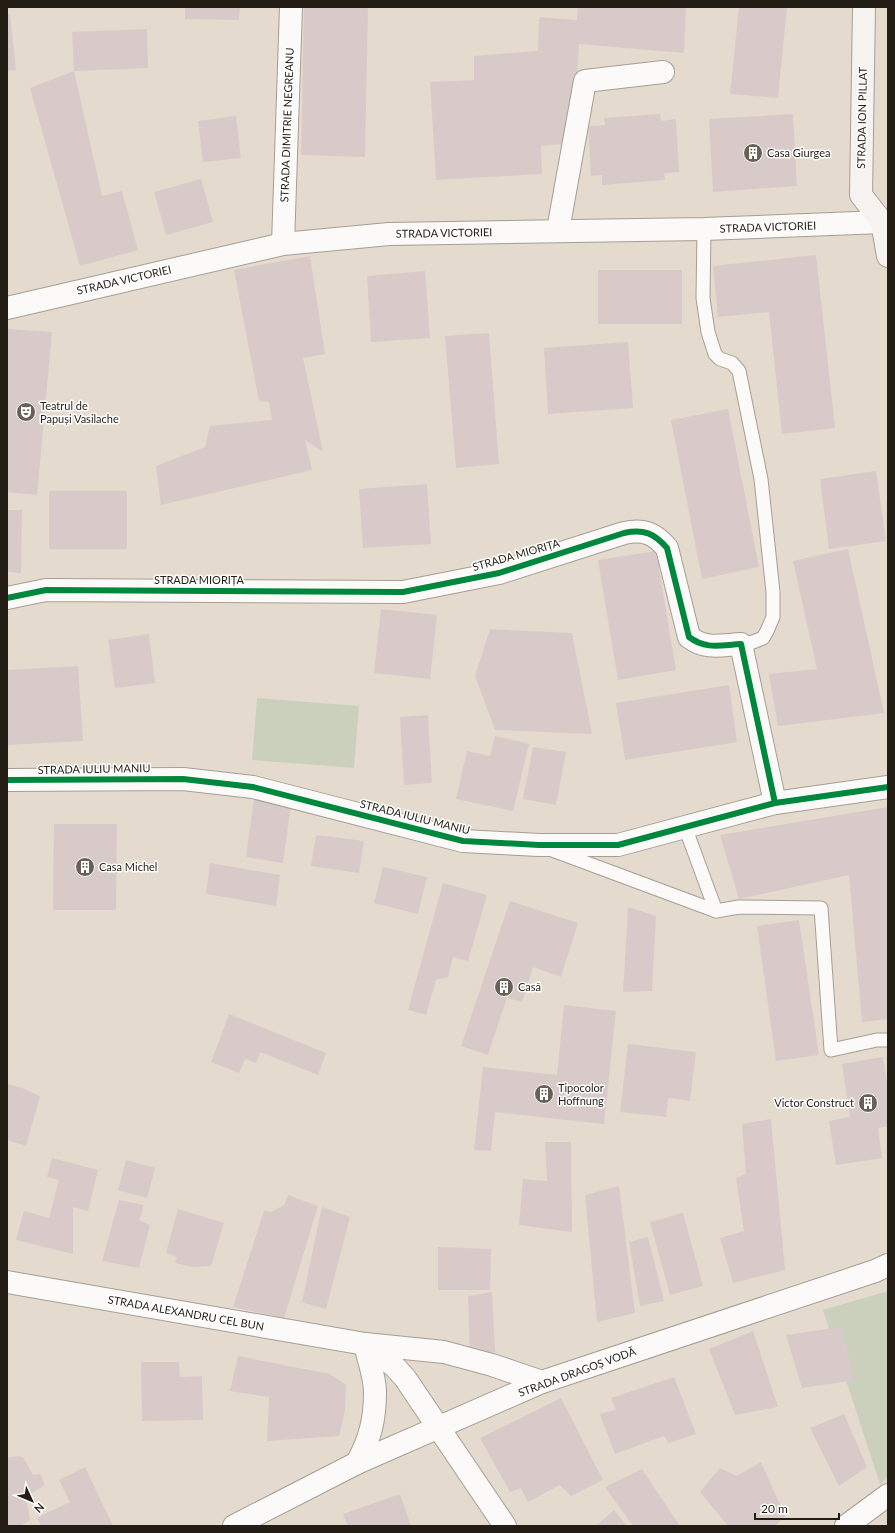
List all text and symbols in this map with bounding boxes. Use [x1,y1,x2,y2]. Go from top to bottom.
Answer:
street label: STRADA DIMITRIE NEGREANU [277,47,296,203]
street label: STRADA ION PILLAT [854,66,869,169]
building icon: Casa Giurgea [742,142,764,164]
place label: Casa Giurgea [767,146,830,159]
street label: STRADA VICTORIEI [719,218,817,235]
street label: STRADA VICTORIEI [396,225,492,240]
street label: STRADA VICTORIEI [75,262,172,297]
place label: Teatrul de Papuși Vasilache [40,399,119,425]
theatre icon: Teatrul de Papuși Vasilache [15,401,37,423]
street label: STRADA MIORIȚA [471,536,561,573]
street label: STRADA MIORIȚA [154,573,245,586]
street label: STRADA IULIU MANIU [37,761,151,776]
street label: STRADA IULIU MANIU [359,797,471,836]
building icon: Casa Michel [74,856,96,878]
place label: Casa Michel [99,860,157,873]
building icon: Casă [493,976,515,998]
place label: Casă [518,980,541,993]
place label: Tipocolor Hoffnung [558,1081,604,1107]
building icon: Tipocolor Hoffnung [533,1083,555,1105]
building icon: Victor Construct [857,1092,879,1114]
place label: Victor Construct [774,1096,854,1109]
street label: STRADA ALEXANDRU CEL BUN [107,1292,265,1333]
street label: STRADA DRAGOȘ VODĂ [516,1344,638,1399]
north arrow [12,1481,52,1521]
scale bar [755,1495,839,1521]
text: N [32,1501,47,1516]
text: 20 m [761,1501,788,1516]

